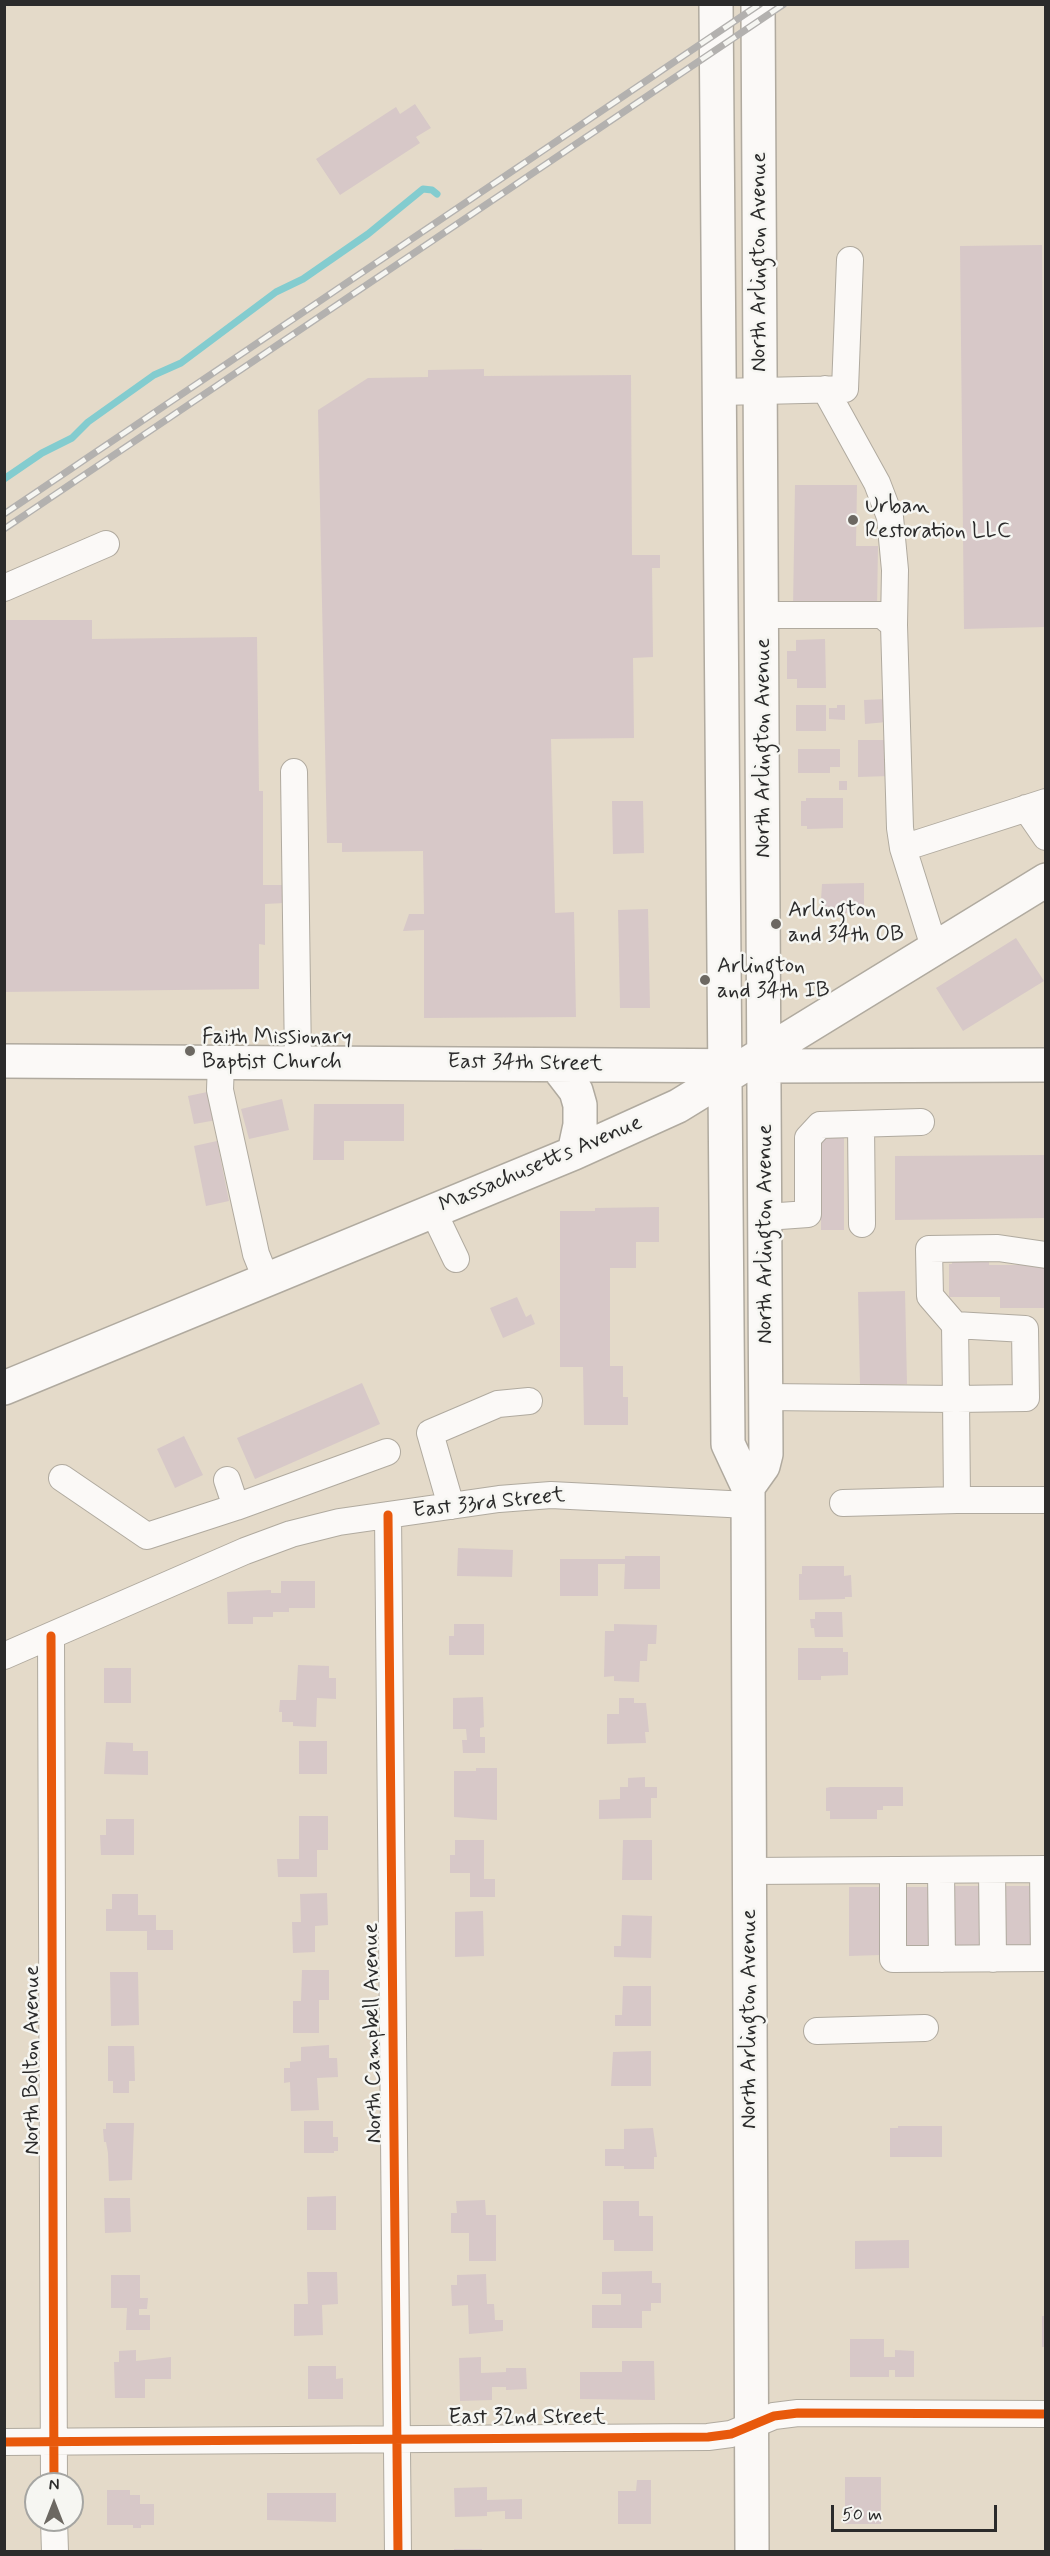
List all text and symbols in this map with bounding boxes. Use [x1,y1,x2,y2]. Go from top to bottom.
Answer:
street label: North Arlington Avenue [747,152,773,372]
place label: Urban Restoration LLC [865,494,1011,546]
marker: Urban Restoration LLC [846,513,860,527]
street label: North Arlington Avenue [751,638,777,858]
place label: Arlington and 34th OB [788,898,904,950]
marker: Arlington and 34th OB [769,917,783,931]
place label: Arlington and 34th IB [717,954,830,1005]
marker: Arlington and 34th IB [698,973,712,987]
place label: Faith Missionary Baptist Church [202,1025,352,1076]
marker: Faith Missionary Baptist Church [183,1044,197,1058]
street label: East 34th Street [447,1049,603,1079]
street label: Massachusetts Avenue [436,1110,646,1220]
street label: North Arlington Avenue [753,1124,779,1344]
street label: East 33rd Street [412,1483,566,1525]
street label: North Arlington Avenue [737,1909,763,2129]
street label: North Campbell Avenue [359,1923,389,2143]
street label: North Bolton Avenue [20,1965,46,2155]
street label: East 32nd Street [448,2405,606,2431]
north arrow [24,2472,84,2532]
text: N [49,2475,59,2496]
scale bar [834,2493,1000,2531]
text: 50 m [842,2503,882,2527]

